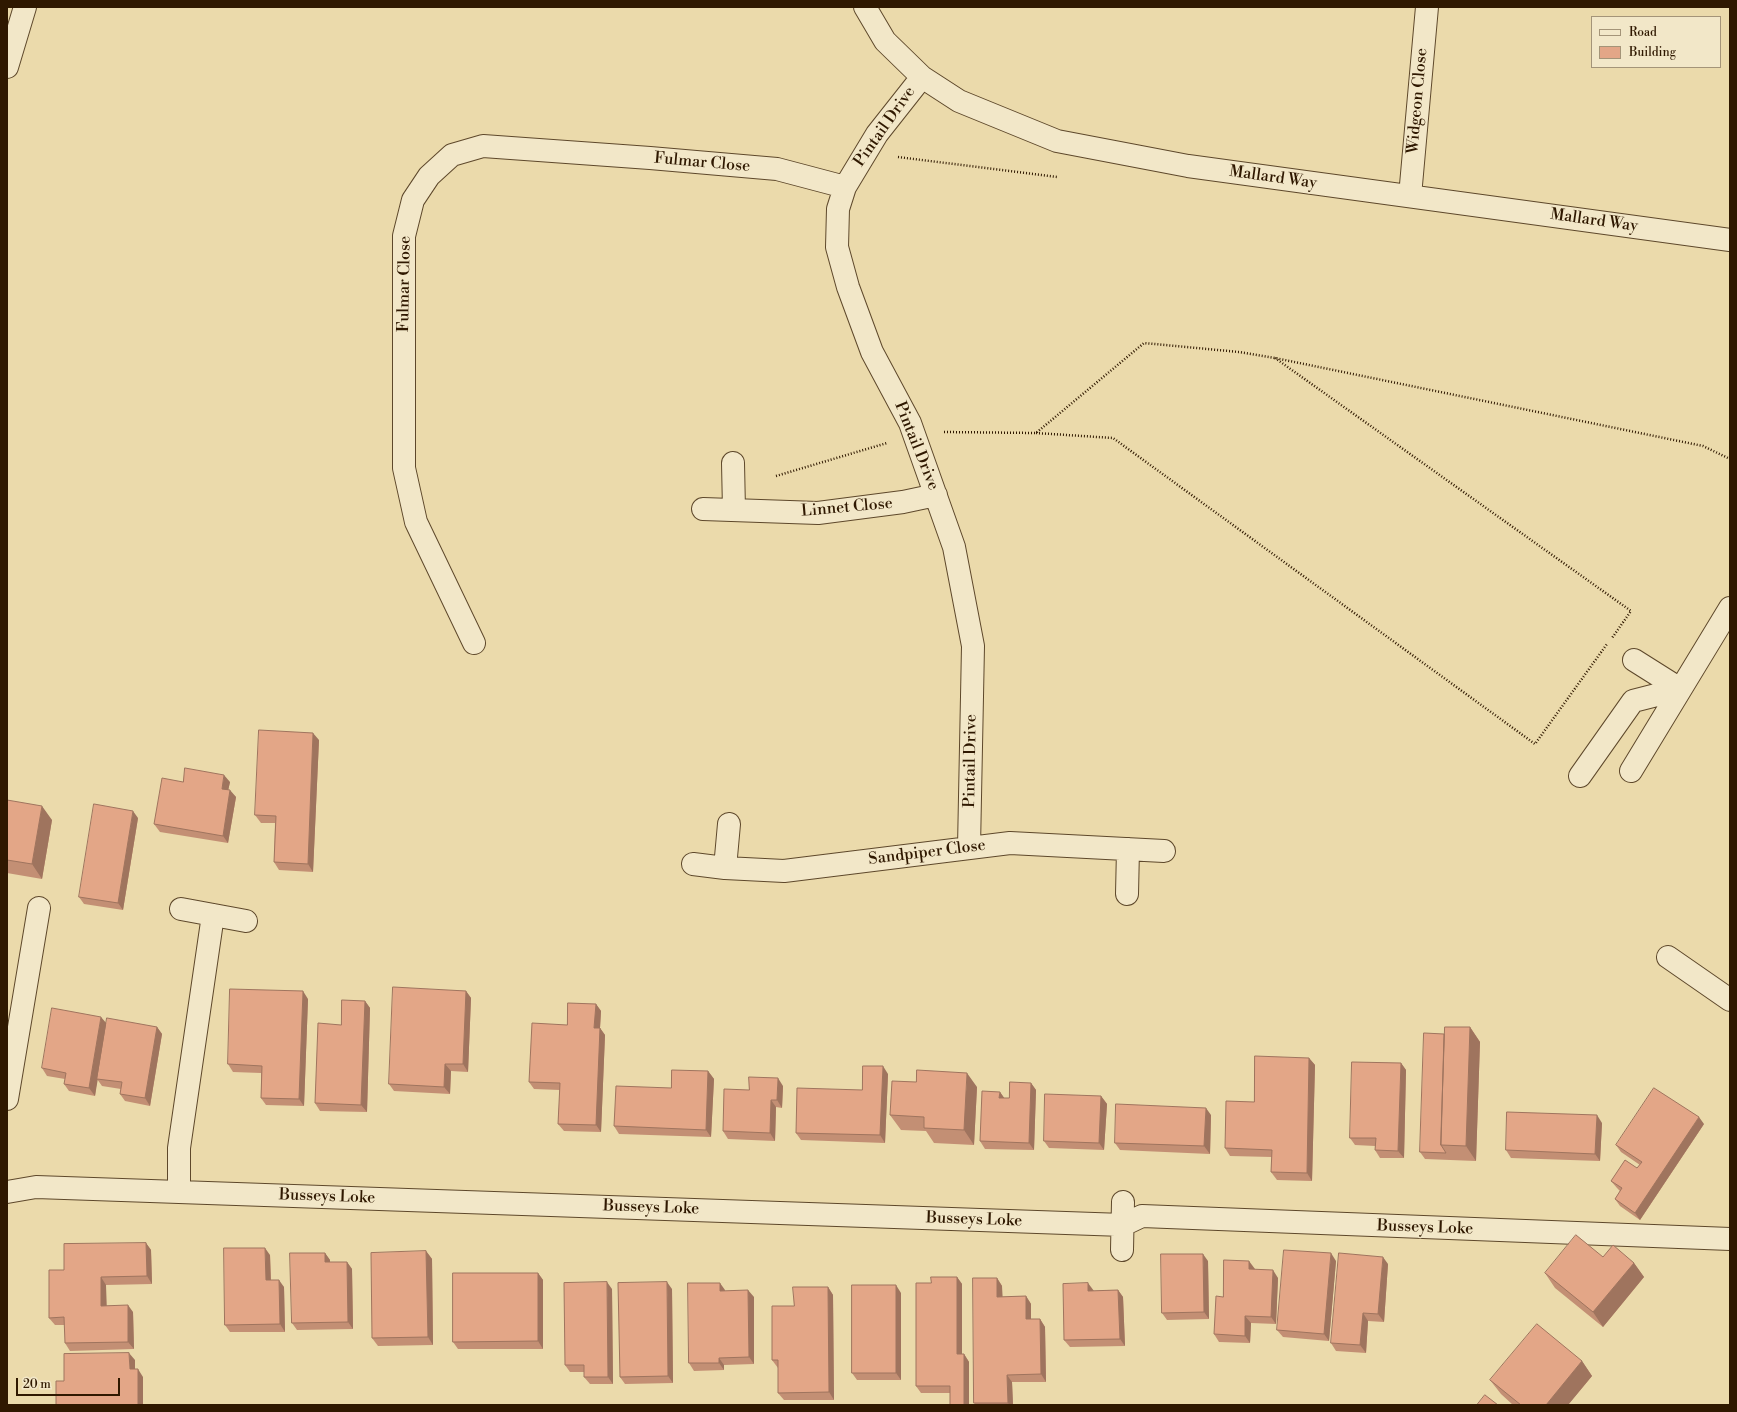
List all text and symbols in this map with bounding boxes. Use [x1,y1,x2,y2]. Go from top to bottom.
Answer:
legend [1591,16,1721,68]
text: Road [1629,25,1657,40]
text: Building [1629,45,1676,60]
street label: Widgeon Close [1404,47,1432,155]
street label: Pintail Drive [850,83,920,171]
street label: Fulmar Close [653,149,751,177]
street label: Mallard Way [1228,162,1318,194]
street label: Mallard Way [1549,205,1639,237]
street label: Fulmar Close [395,236,415,332]
street label: Pintail Drive [890,399,942,493]
street label: Linnet Close [800,494,894,522]
street label: Pintail Drive [961,714,981,808]
street label: Sandpiper Close [867,836,987,870]
street label: Busseys Loke [279,1186,375,1208]
street label: Busseys Loke [603,1197,699,1219]
street label: Busseys Loke [926,1209,1022,1231]
street label: Busseys Loke [1377,1217,1473,1239]
scale bar [18,1370,122,1396]
text: 20 m [23,1377,51,1392]

